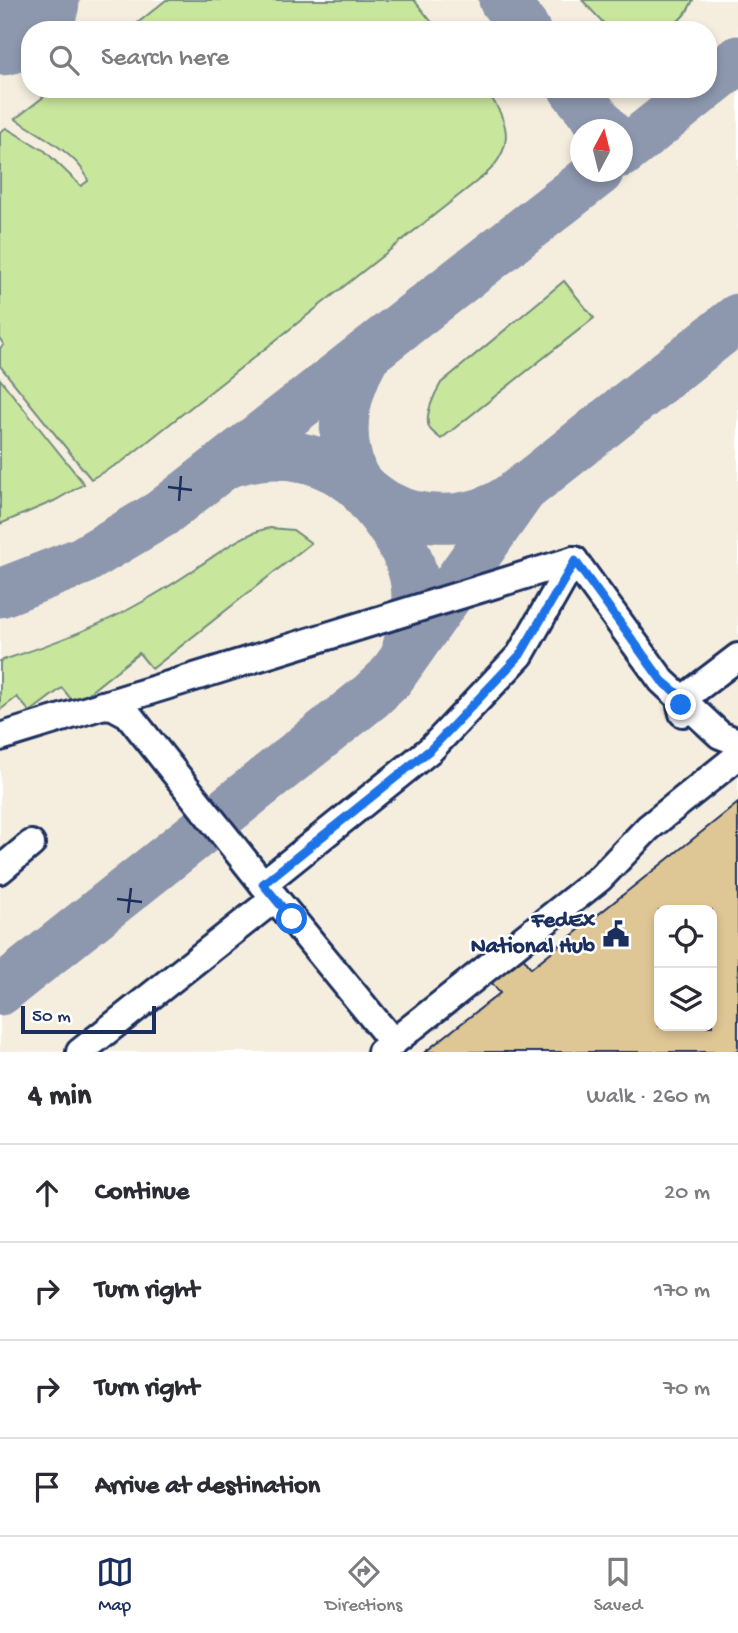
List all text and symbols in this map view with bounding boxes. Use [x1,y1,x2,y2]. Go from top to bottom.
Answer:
search box [21,21,717,98]
icon: search [45,41,83,79]
text: Search here [101,44,229,75]
north arrow [570,119,633,182]
route end [665,689,696,720]
route start [276,903,307,934]
map controls [654,905,717,1031]
button: locate [654,905,717,968]
place label: FedEx National Hub [471,908,596,961]
public building icon: FedEx National Hub [601,919,631,949]
button: layers [654,968,717,1031]
scale bar [21,1003,156,1035]
text: 50 m [32,1006,71,1029]
text: 4 min [28,1080,91,1115]
text: Walk · 260 m [586,1084,710,1111]
icon: ahead [28,1174,66,1212]
text: Continue [95,1178,189,1209]
text: 20 m [664,1180,710,1207]
icon: right [28,1272,66,1310]
text: Turn right [95,1276,199,1307]
text: 170 m [654,1278,710,1305]
icon: right [28,1370,66,1408]
text: Turn right [95,1374,199,1405]
text: 70 m [663,1376,710,1403]
icon: arrive [28,1468,66,1506]
text: Arrive at destination [95,1472,320,1503]
tab: Map [96,1553,134,1618]
tab: Directions [325,1553,402,1618]
tab: Saved [594,1553,642,1618]

